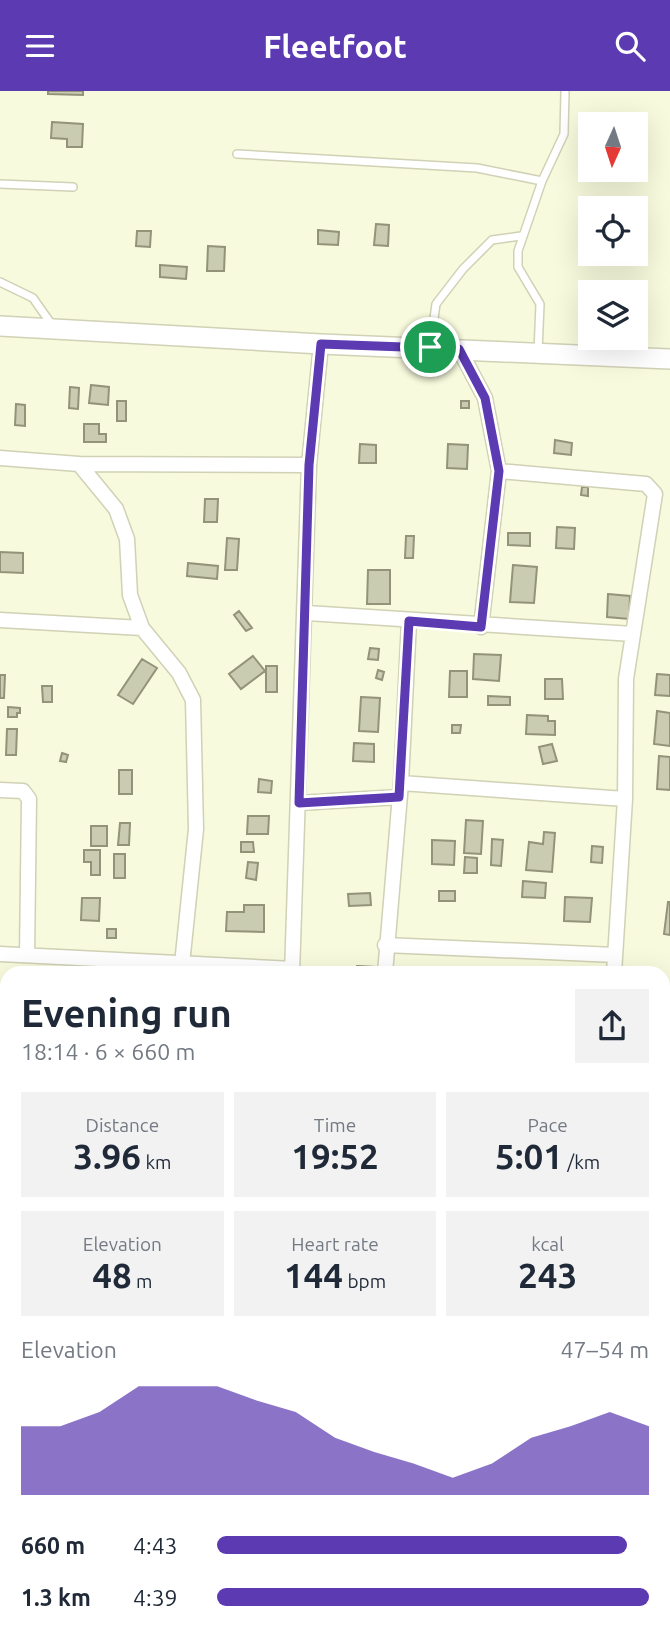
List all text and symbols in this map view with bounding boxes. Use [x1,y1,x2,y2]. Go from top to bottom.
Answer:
icon: menu [21,27,59,65]
icon: search [611,27,649,65]
text: Fleetfoot [263,28,407,64]
north arrow [578,112,648,182]
map controls [578,112,648,350]
button: locate [578,196,648,266]
button: layers [578,280,648,350]
pin [400,317,460,377]
icon: arrive [411,328,449,366]
button: share [575,989,649,1063]
text: Evening run [21,992,232,1034]
text: 18:14 · 6 × 660 m [21,1039,195,1064]
text: Distance [86,1114,159,1136]
text: Time [314,1114,356,1136]
text: Pace [528,1114,568,1136]
text: 3.96 [73,1136,141,1176]
text: 19:52 [291,1136,379,1176]
text: 5:01 [495,1136,563,1176]
text: km [141,1151,171,1173]
text: /km [563,1151,600,1173]
text: Elevation [83,1233,162,1255]
text: Heart rate [291,1233,379,1255]
text: kcal [531,1233,564,1255]
text: 48 [92,1255,132,1295]
text: 144 [284,1255,343,1295]
text: 243 [518,1255,577,1295]
text: m [132,1270,152,1292]
text: bpm [343,1270,386,1292]
text: Elevation [21,1337,117,1362]
text: 47–54 m [561,1337,649,1362]
text: 660 m [21,1533,85,1558]
text: 4:43 [133,1533,178,1558]
text: 1.3 km [21,1585,91,1610]
text: 4:39 [133,1585,178,1610]

